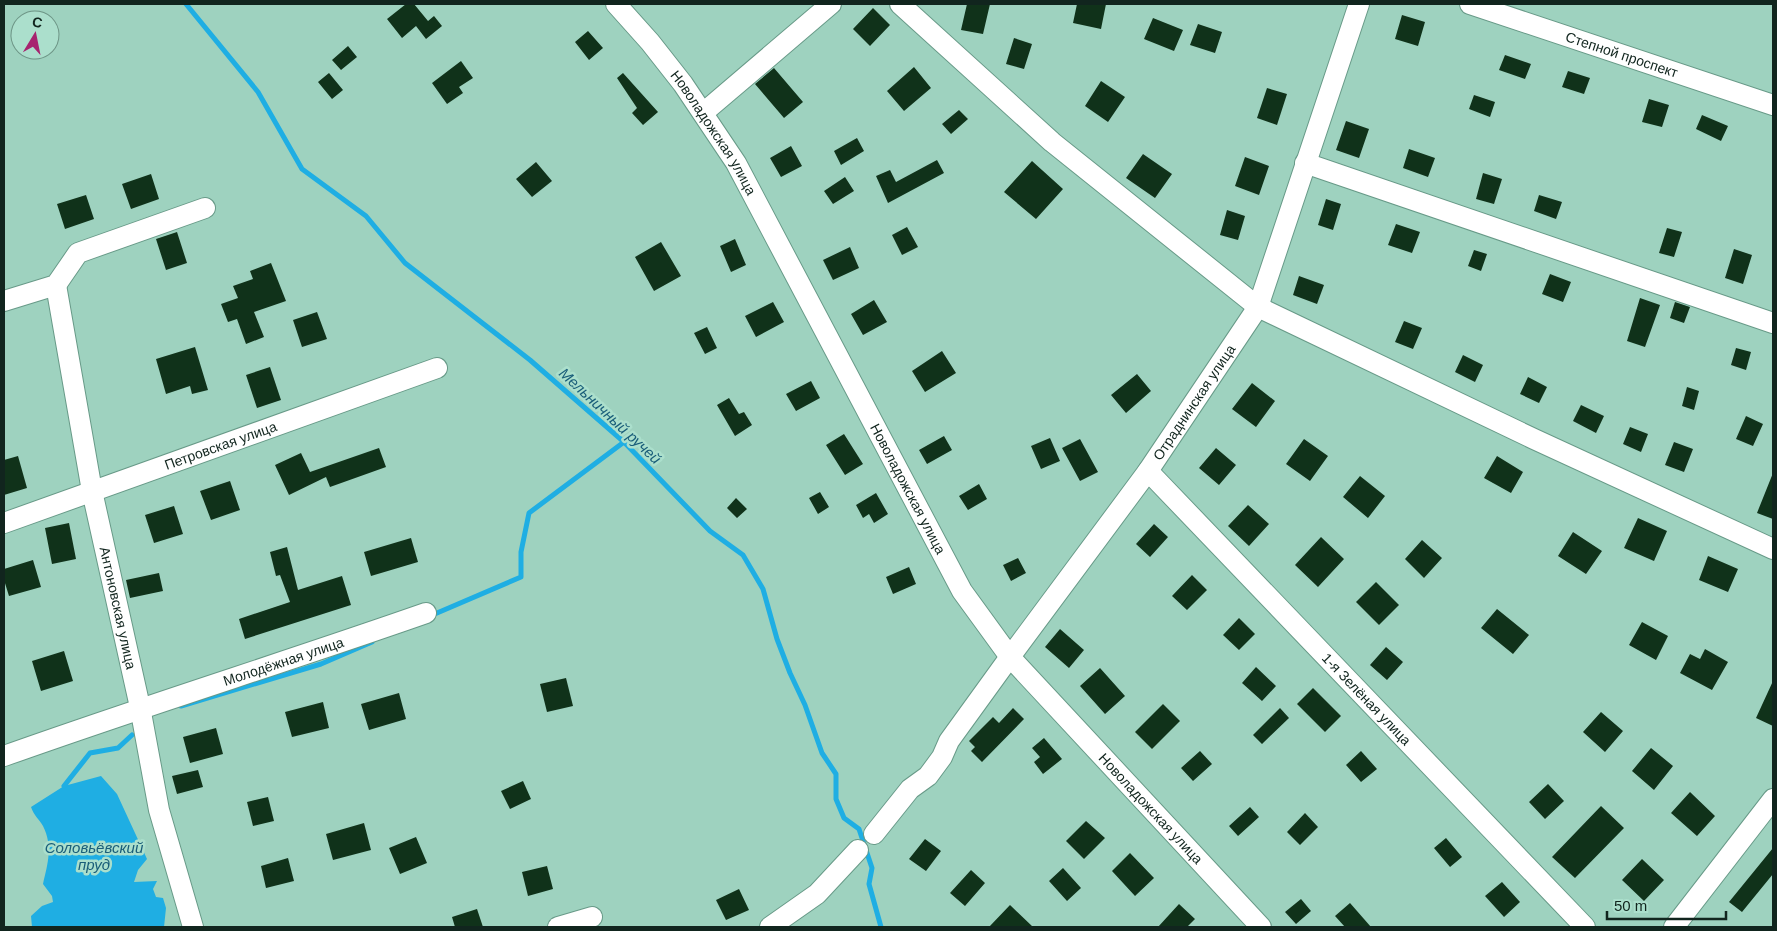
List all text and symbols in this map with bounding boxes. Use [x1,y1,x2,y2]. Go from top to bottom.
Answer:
north arrow [10,10,60,60]
text: С [31,13,44,31]
street label: Степной проспект [1564,28,1681,81]
street label: Новоладожская улица [667,67,760,198]
street label: Отраднинская улица [1150,341,1239,463]
water label: Мельничный ручей [556,364,665,468]
street label: Петровская улица [162,418,279,473]
street label: Новоладожская улица [867,421,949,557]
street label: Антоновская улица [97,545,139,671]
street label: Молодёжная улица [221,634,346,689]
street label: 1-я Зелёная улица [1319,650,1415,749]
street label: Новоладожская улица [1096,750,1206,867]
water label: Соловьёвский пруд [45,839,144,873]
scale bar [1607,888,1726,920]
text: 50 m [1614,897,1647,914]

